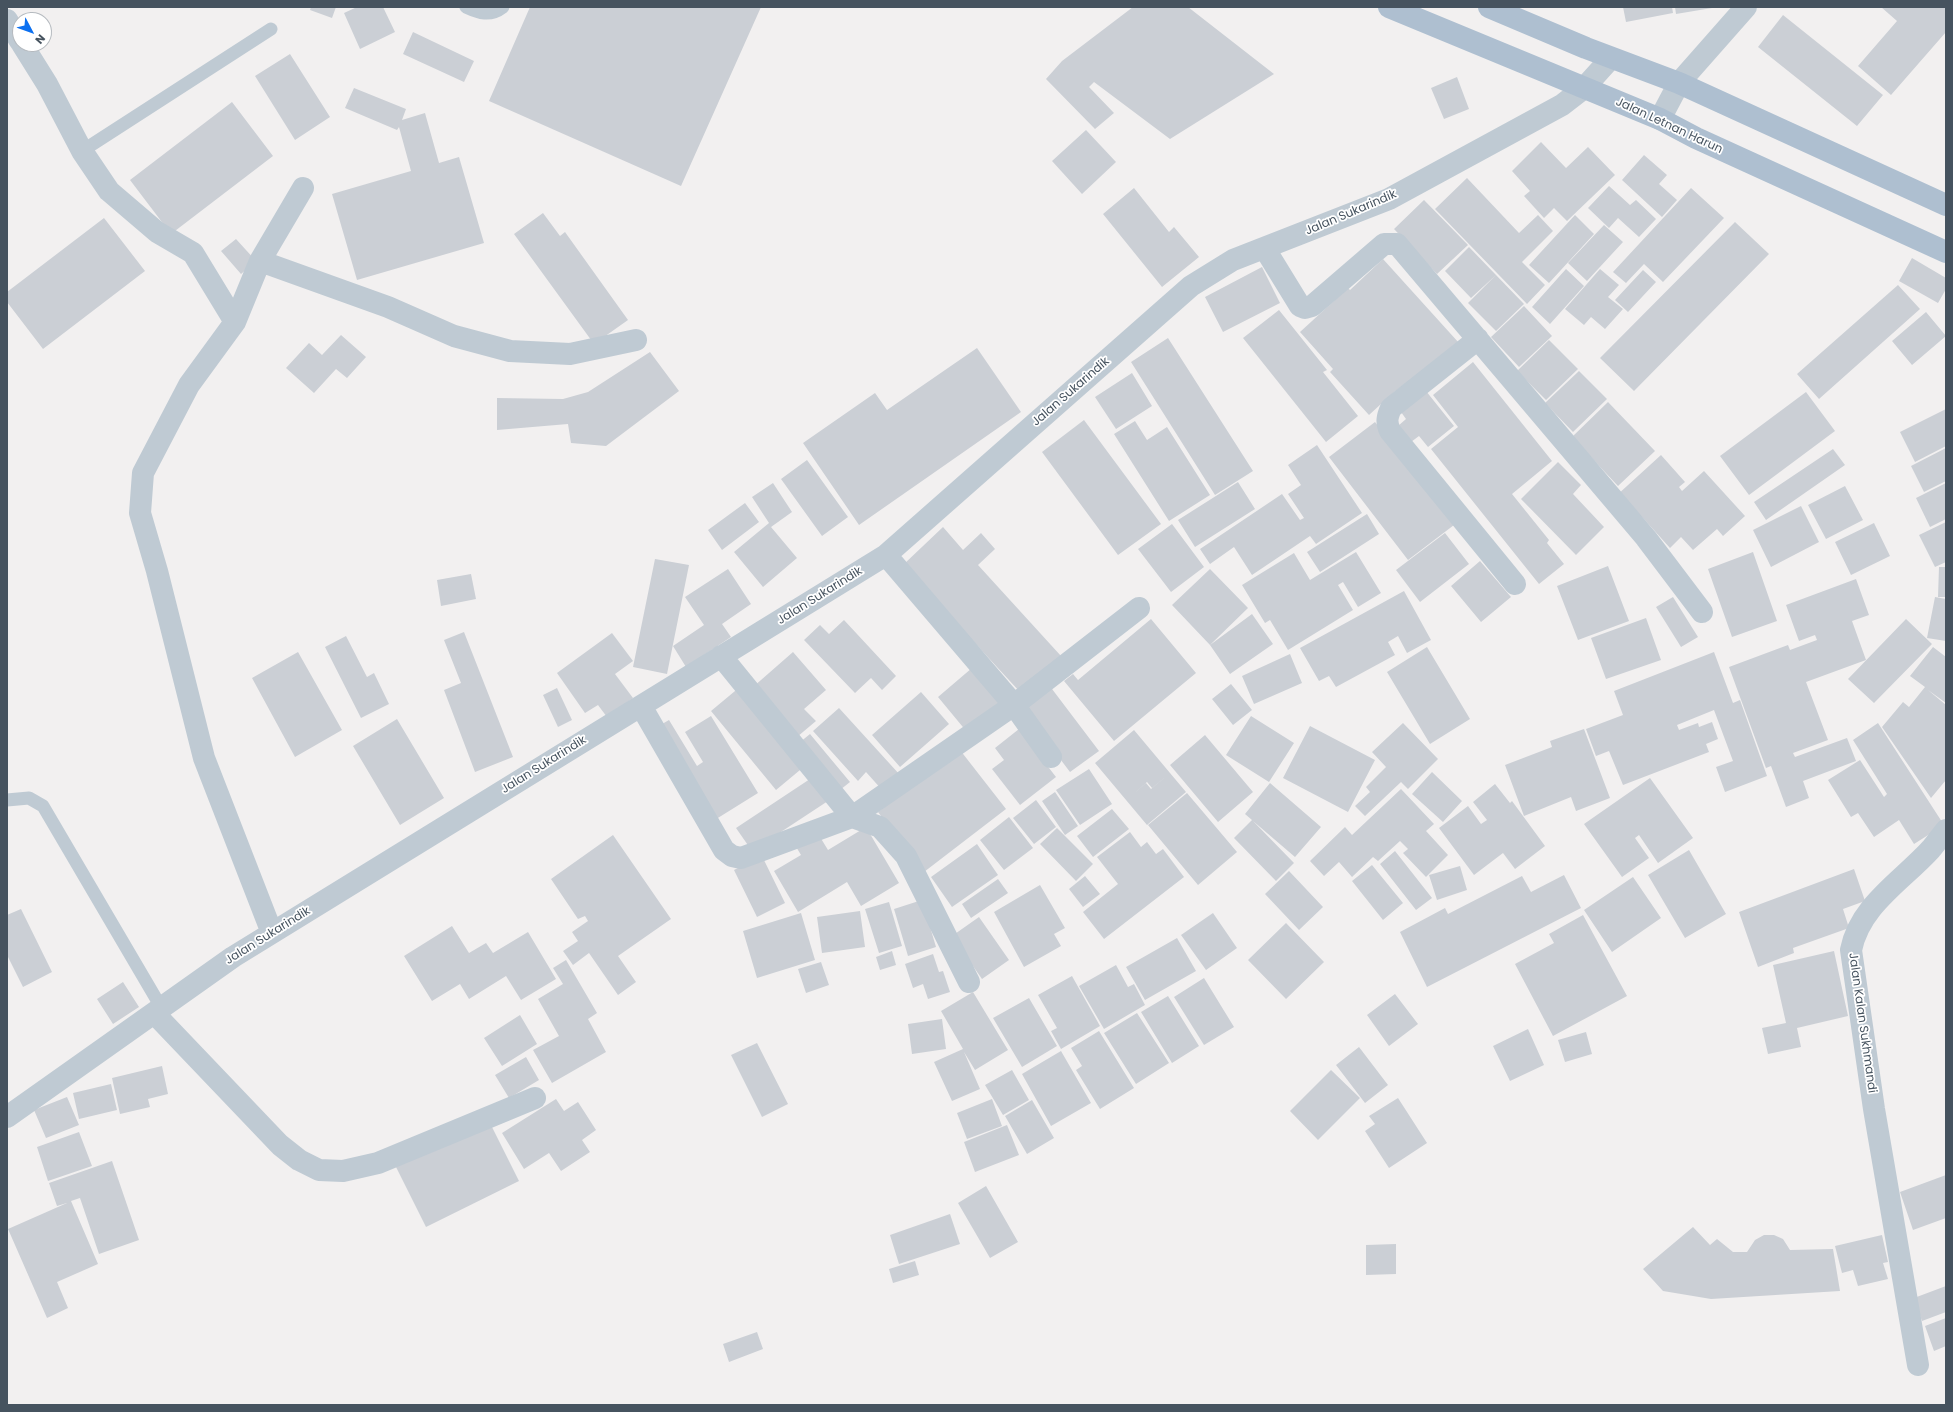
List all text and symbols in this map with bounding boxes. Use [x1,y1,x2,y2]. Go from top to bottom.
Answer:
north arrow [12,12,52,52]
text: N [32,31,49,48]
street label: Jalan Letnan Harun [1613,95,1725,157]
street label: Jalan Sukarindik [1303,187,1399,239]
street label: Jalan Sukarindik [1029,354,1113,430]
street label: Jalan Sukarindik [775,564,865,628]
street label: Jalan Sukarindik [499,733,589,797]
street label: Jalan Sukarindik [223,904,313,968]
street label: Jalan Kalan Sukhmandi [1845,952,1879,1094]

